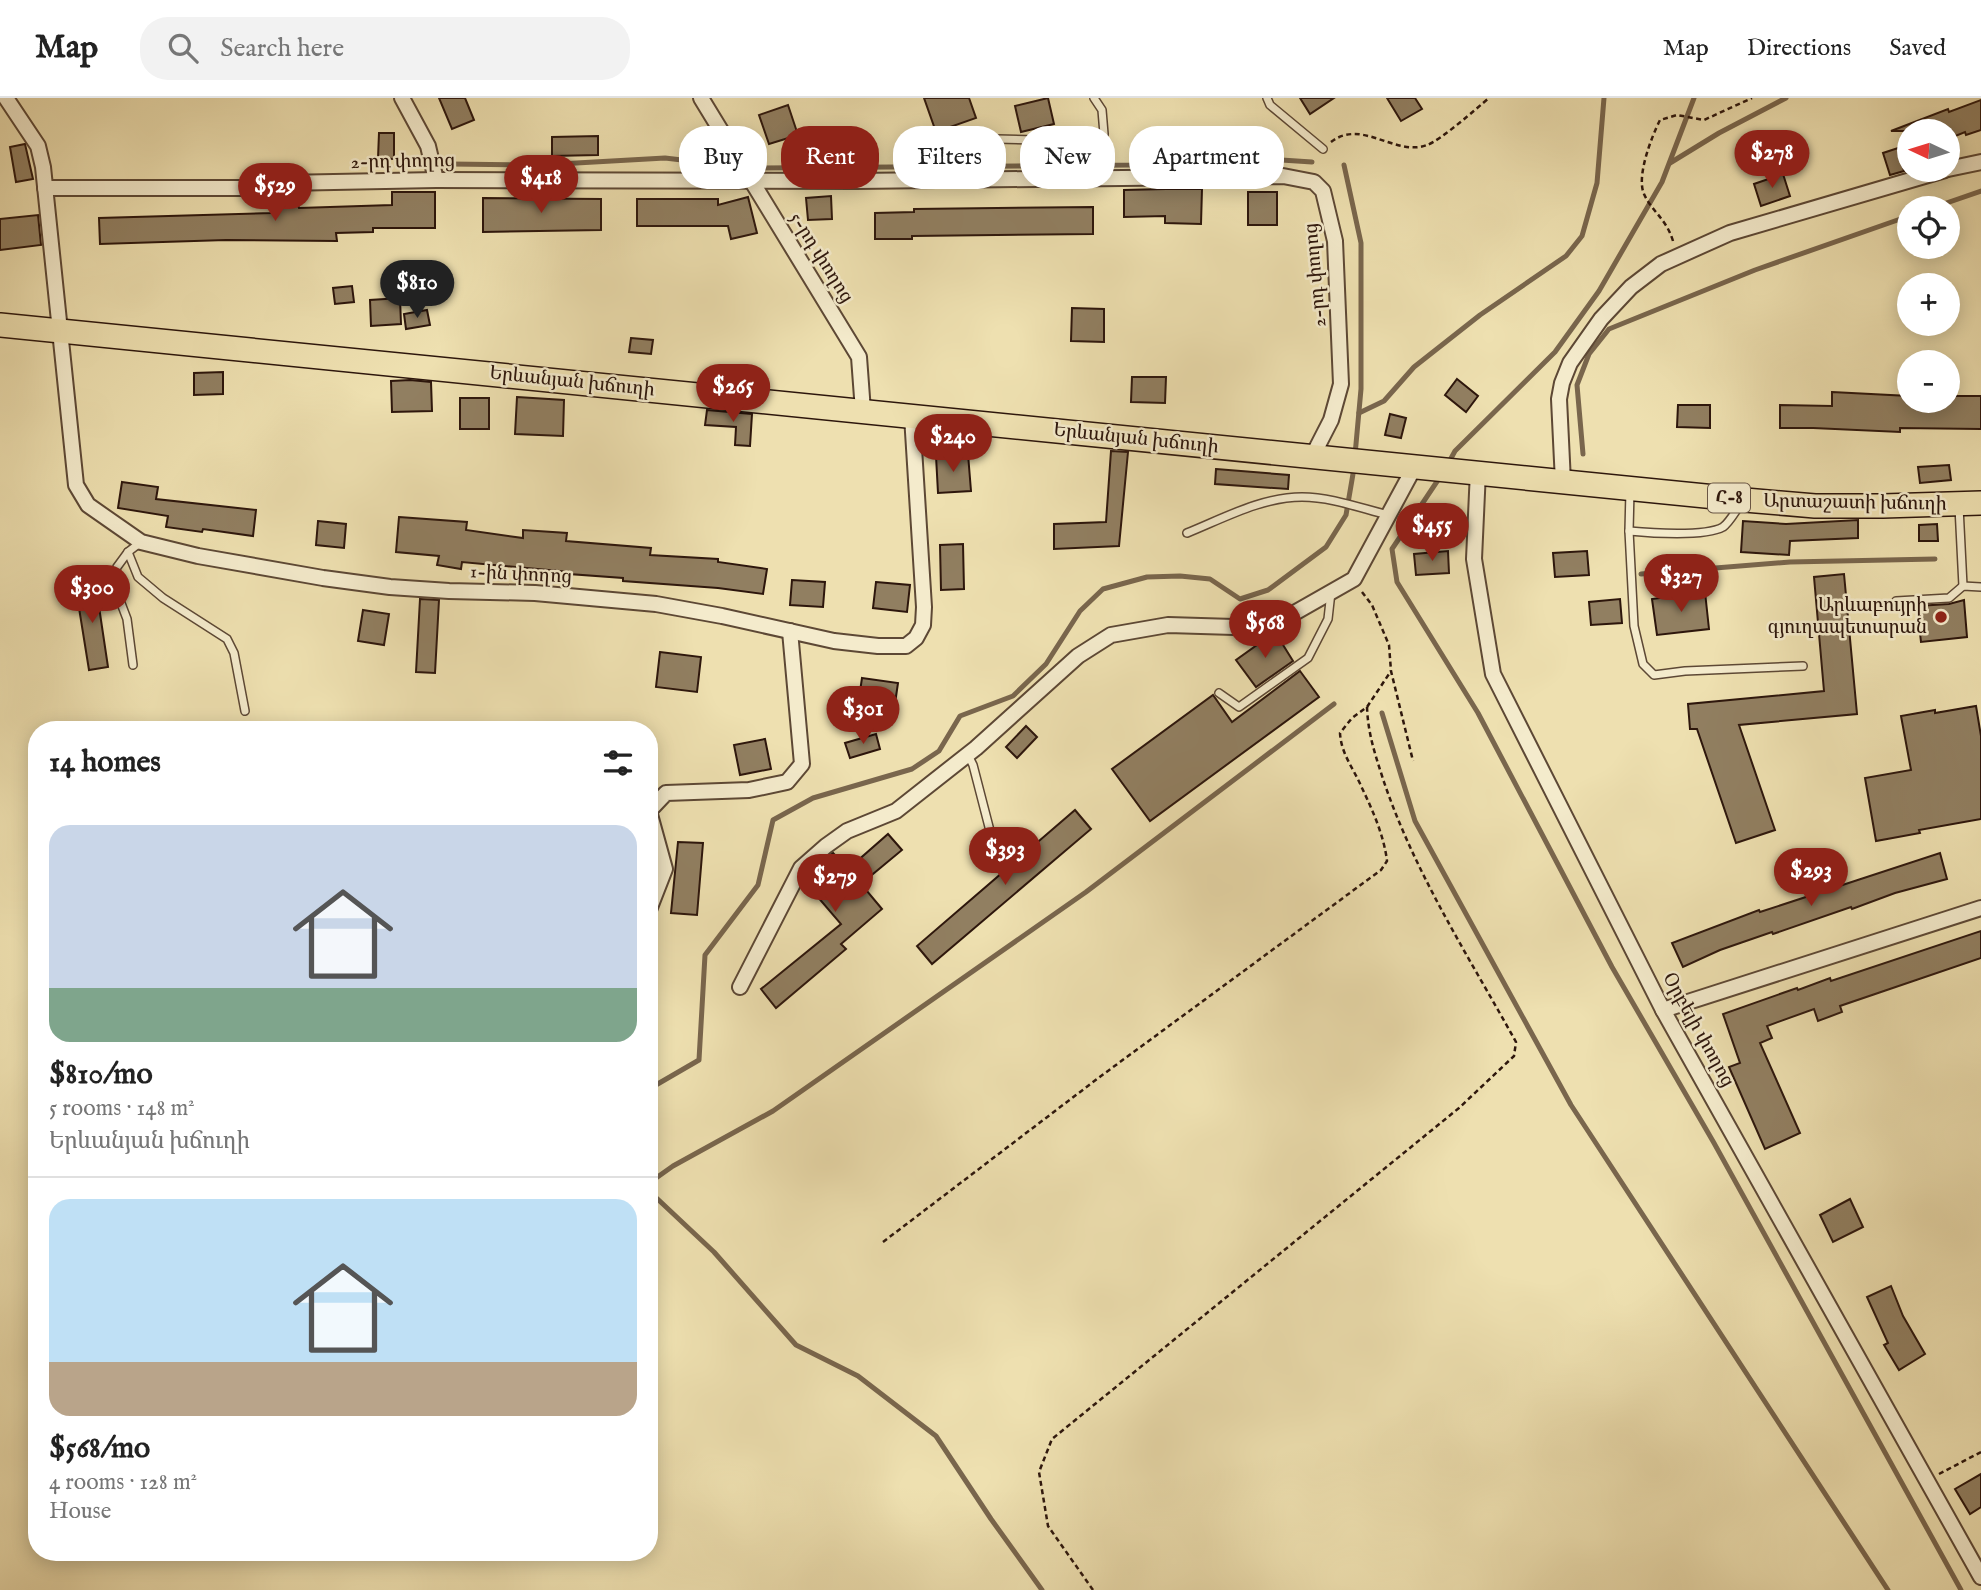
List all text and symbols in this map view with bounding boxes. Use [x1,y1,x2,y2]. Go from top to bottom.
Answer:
search box [140,17,630,80]
text: Map [35,27,98,69]
icon: search [164,29,202,67]
text: Search here [220,32,344,65]
text: Map [1663,33,1709,64]
text: Directions [1747,33,1851,64]
text: Saved [1889,33,1946,64]
north arrow [1897,119,1960,182]
map controls [1897,119,1960,413]
chip: Buy [679,126,767,189]
chip: Rent [781,126,879,189]
chip: Filters [893,126,1006,189]
chip: New [1020,126,1115,189]
chip: Apartment [1129,126,1284,189]
pin: $278 [1731,130,1813,190]
text: $278 [1750,138,1794,167]
street label: 2-րդ փողոց [351,149,455,175]
pin: $418 [500,156,582,215]
text: $418 [520,163,562,192]
pin: $529 [234,164,316,223]
text: $529 [254,171,296,200]
button: locate [1897,196,1960,259]
street label: 5-րդ փողոց [784,208,858,308]
street label: 2-րդ փողոց [1299,222,1333,328]
pin: $810 [376,260,458,320]
text: $810 [396,268,438,297]
button: + [1897,273,1960,336]
button: − [1897,350,1960,413]
street label: Երևանյան խճուղի [488,361,656,403]
pin: $265 [692,364,774,424]
text: $265 [712,372,754,401]
pin: $240 [912,414,994,474]
street label: Երևանյան խճուղի [1052,418,1220,460]
text: $240 [930,422,976,451]
road number: Հ-8 [1708,484,1750,512]
street label: Արտաշատի խճուղի [1763,489,1947,517]
pin: $455 [1391,504,1473,563]
text: $455 [1412,511,1452,540]
pin: $327 [1640,554,1722,614]
street label: 1-ին փողոց [469,560,573,590]
text: $327 [1660,562,1702,591]
pin: $300 [51,566,133,625]
text: $300 [70,573,114,602]
place label: Արևաբույրի գյուղապետարան [1768,594,1927,640]
pin: $568 [1224,601,1306,660]
text: $568 [1245,608,1285,637]
marker: Արևաբույրի գյուղապետարան [1933,609,1949,625]
pin: $301 [822,686,904,746]
text: $301 [842,694,884,723]
text: 14 homes [49,744,161,782]
icon: filters [599,744,637,782]
pin: $393 [964,828,1046,887]
text: $393 [985,835,1025,864]
pin: $293 [1770,848,1852,908]
pin: $279 [794,854,876,914]
text: $293 [1790,856,1832,885]
text: $279 [813,862,857,891]
icon: home [280,871,406,997]
street label: Օրբելի փողոց [1657,969,1739,1091]
text: $810/mo [49,1056,153,1094]
text: 5 rooms · 148 m² [49,1094,195,1123]
text: Երևանյան խճուղի [49,1127,250,1156]
icon: home [280,1245,406,1371]
text: $568/mo [49,1430,150,1468]
text: 4 rooms · 128 m² [49,1468,197,1497]
text: House [49,1497,111,1526]

